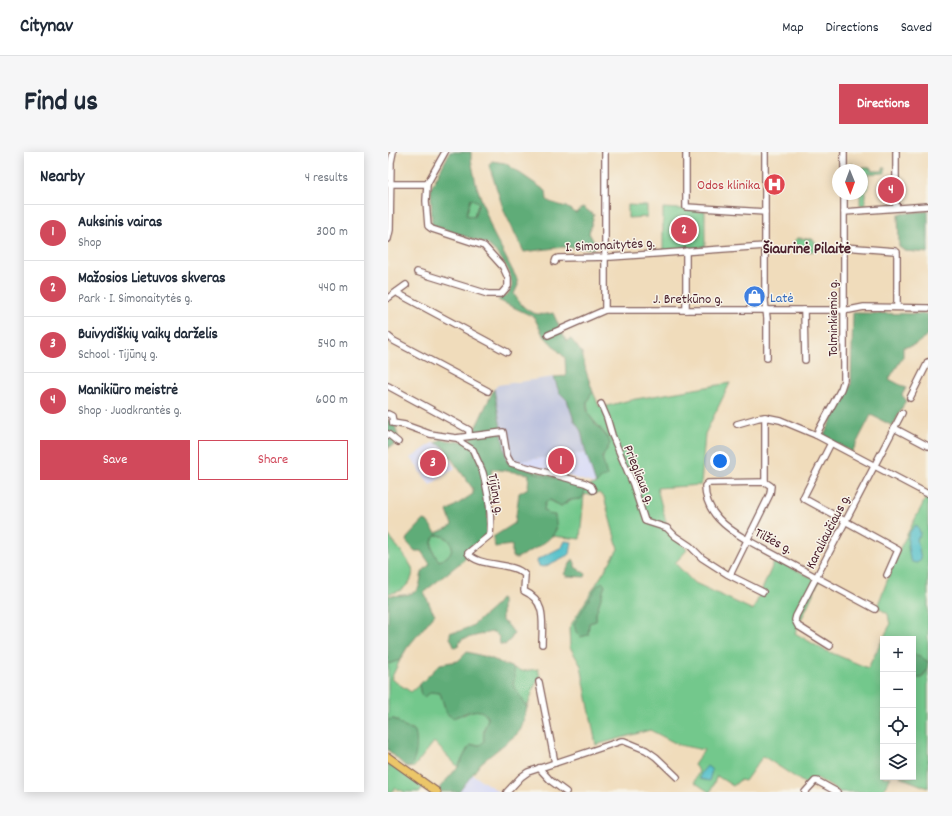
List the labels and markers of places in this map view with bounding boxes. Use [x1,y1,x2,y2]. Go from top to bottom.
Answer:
hospital icon: Odos klinika [762,171,788,197]
pin: 4 [878,175,904,205]
place label: Odos klinika [697,176,760,196]
pin: 2 [671,215,697,245]
shop icon: Latė [741,284,767,310]
place label: Latė [770,289,794,309]
pin: 1 [548,446,574,476]
pin: 3 [420,448,446,478]

